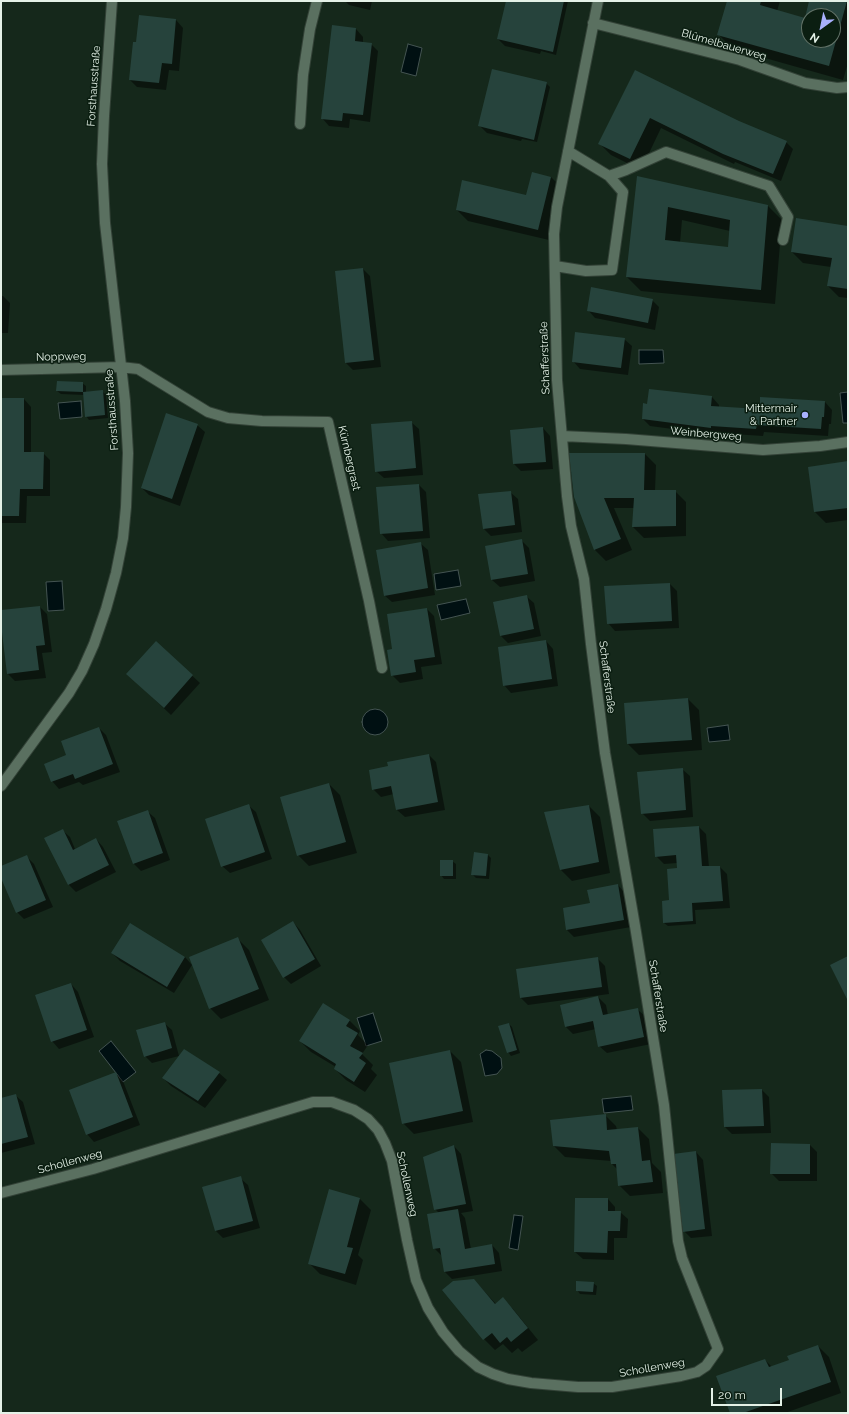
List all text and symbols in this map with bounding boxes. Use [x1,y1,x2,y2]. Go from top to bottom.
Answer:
north arrow [801,8,841,48]
street label: Blümelbauerweg [680,27,768,63]
text: N [808,30,822,45]
street label: Forsthausstraße [85,45,103,127]
street label: Schafferstraße [537,321,553,395]
street label: Noppweg [36,350,86,364]
street label: Forsthausstraße [103,369,121,451]
place label: Mittermair & Partner [745,402,797,428]
marker: Mittermair & Partner [800,410,810,420]
street label: Kürnbergrast [335,424,363,492]
street label: Weinbergweg [670,424,742,444]
street label: Schafferstraße [596,640,618,714]
street label: Schafferstraße [646,959,670,1033]
street label: Schollenweg [36,1147,104,1177]
street label: Schollenweg [394,1150,420,1218]
street label: Schollenweg [618,1356,686,1380]
scale bar [713,1380,784,1406]
text: 20 m [718,1388,746,1402]

